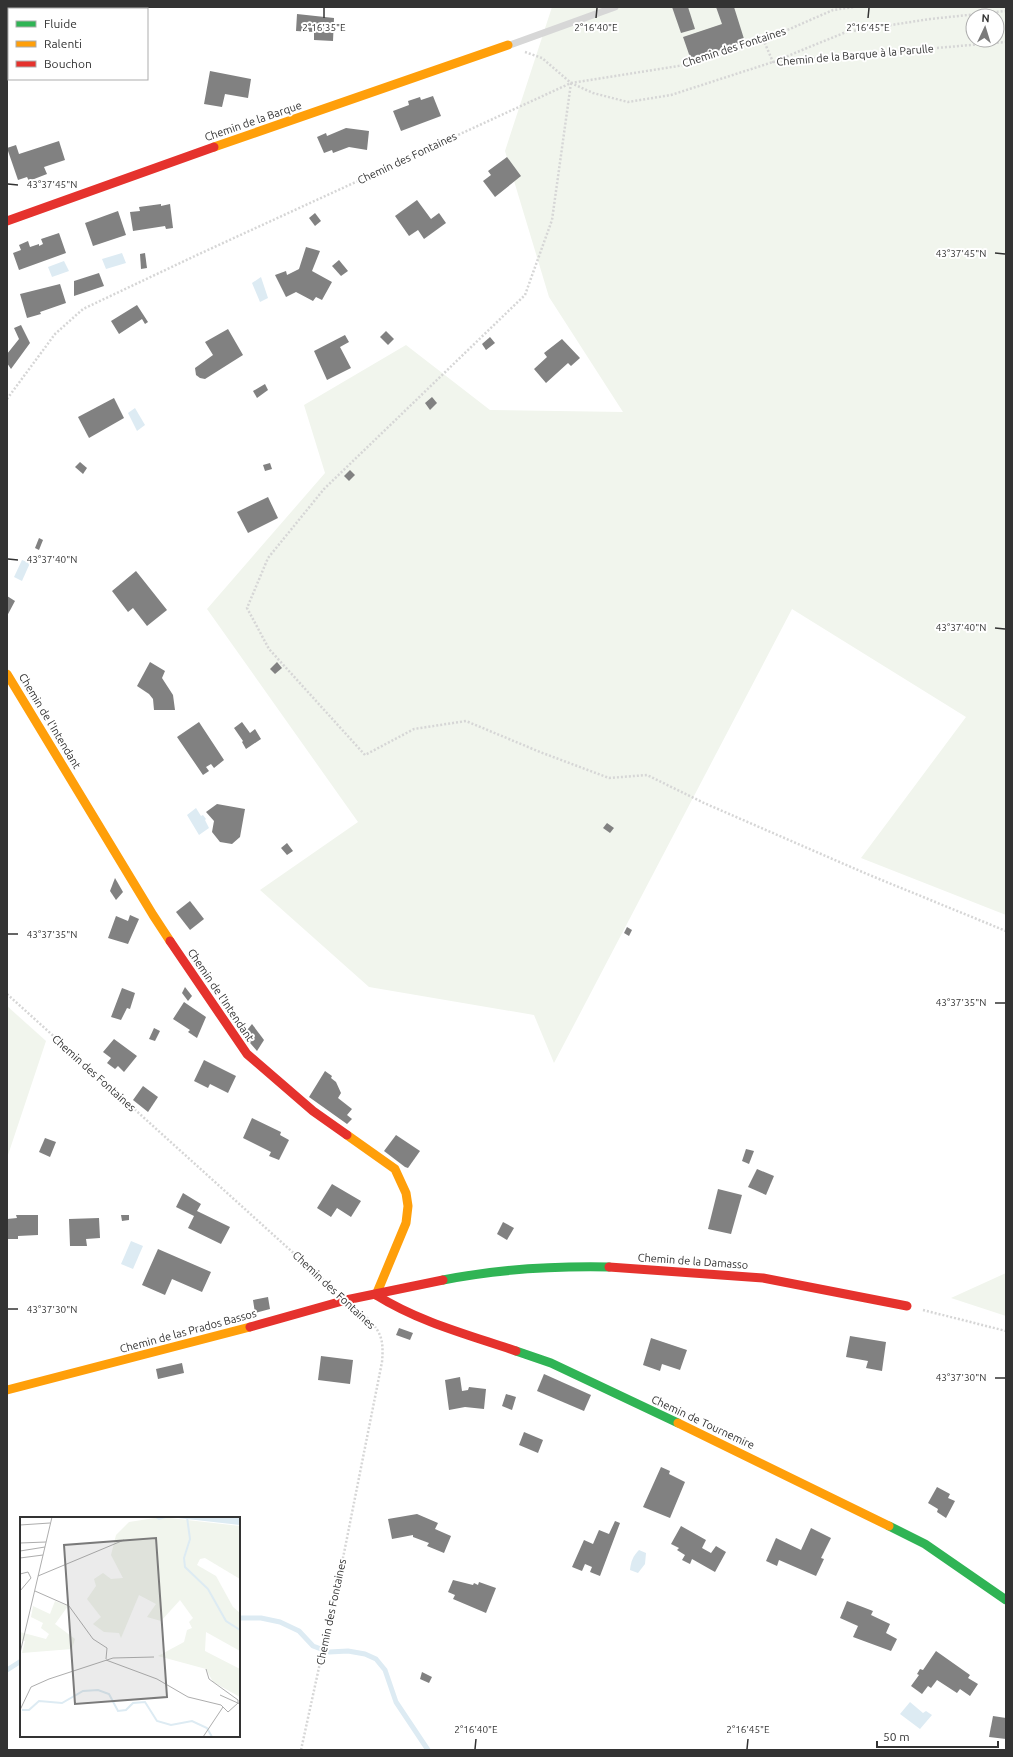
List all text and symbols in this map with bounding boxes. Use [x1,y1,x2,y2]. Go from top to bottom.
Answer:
legend [8,8,148,80]
north arrow [965,8,1005,48]
text: N [981,12,990,24]
text: Fluide [44,17,77,30]
text: 2°16'35"E [302,22,346,33]
text: 2°16'40"E [574,22,618,33]
text: 2°16'45"E [846,22,890,33]
street label: Chemin des Fontaines [681,25,787,69]
text: Ralenti [44,37,82,50]
street label: Chemin de la Barque à la Parulle [776,42,934,68]
text: Bouchon [44,57,92,70]
street label: Chemin de la Barque [203,99,303,143]
street label: Chemin des Fontaines [355,130,459,186]
text: 43°37'45"N [27,179,77,190]
text: 43°37'45"N [936,248,986,259]
text: 43°37'40"N [27,554,77,565]
text: 43°37'40"N [936,622,986,633]
street label: Chemin de l'Intendant [17,671,84,771]
text: 43°37'35"N [27,929,77,940]
street label: Chemin de l'Intendant [186,946,257,1044]
text: 43°37'35"N [936,997,986,1008]
street label: Chemin des Fontaines [50,1032,138,1114]
street label: Chemin des Fontaines [290,1249,378,1331]
street label: Chemin de la Damasso [637,1251,749,1271]
text: 43°37'30"N [27,1304,77,1315]
street label: Chemin de las Prados Bassos [118,1307,258,1355]
text: 43°37'30"N [936,1372,986,1383]
street label: Chemin de Tournemire [650,1393,756,1451]
inset map [20,1517,240,1737]
street label: Chemin des Fontaines [314,1558,348,1666]
scale bar [877,1723,998,1749]
text: 2°16'40"E [454,1724,498,1735]
text: 2°16'45"E [726,1724,770,1735]
text: 50 m [883,1730,910,1743]

